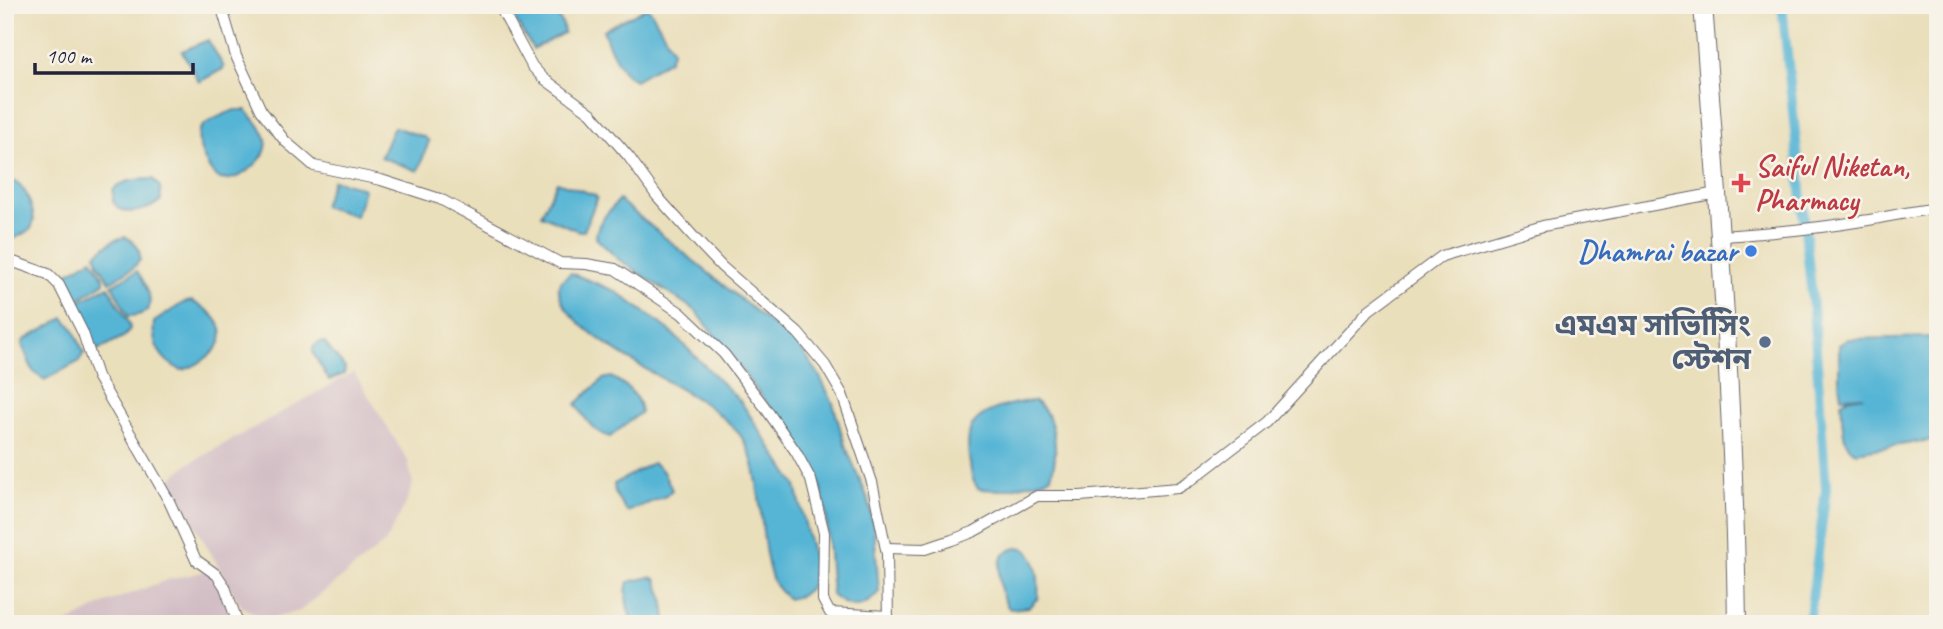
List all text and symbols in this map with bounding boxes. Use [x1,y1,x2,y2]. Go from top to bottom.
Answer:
scale bar [35,32,192,76]
text: 100 m [46,43,93,69]
place label: Saiful Niketan, Pharmacy [1755,147,1910,220]
marker: Saiful Niketan, Pharmacy [1733,175,1749,191]
place label: Dhamrai bazar [1578,232,1740,270]
marker: Dhamrai bazar [1743,243,1759,259]
place label: এমএম সাভ‌িসি‌িং স্ট‌েশন [1555,306,1751,378]
marker: এমএম সাভ‌িসি‌িং স্ট‌েশন [1757,334,1773,350]

